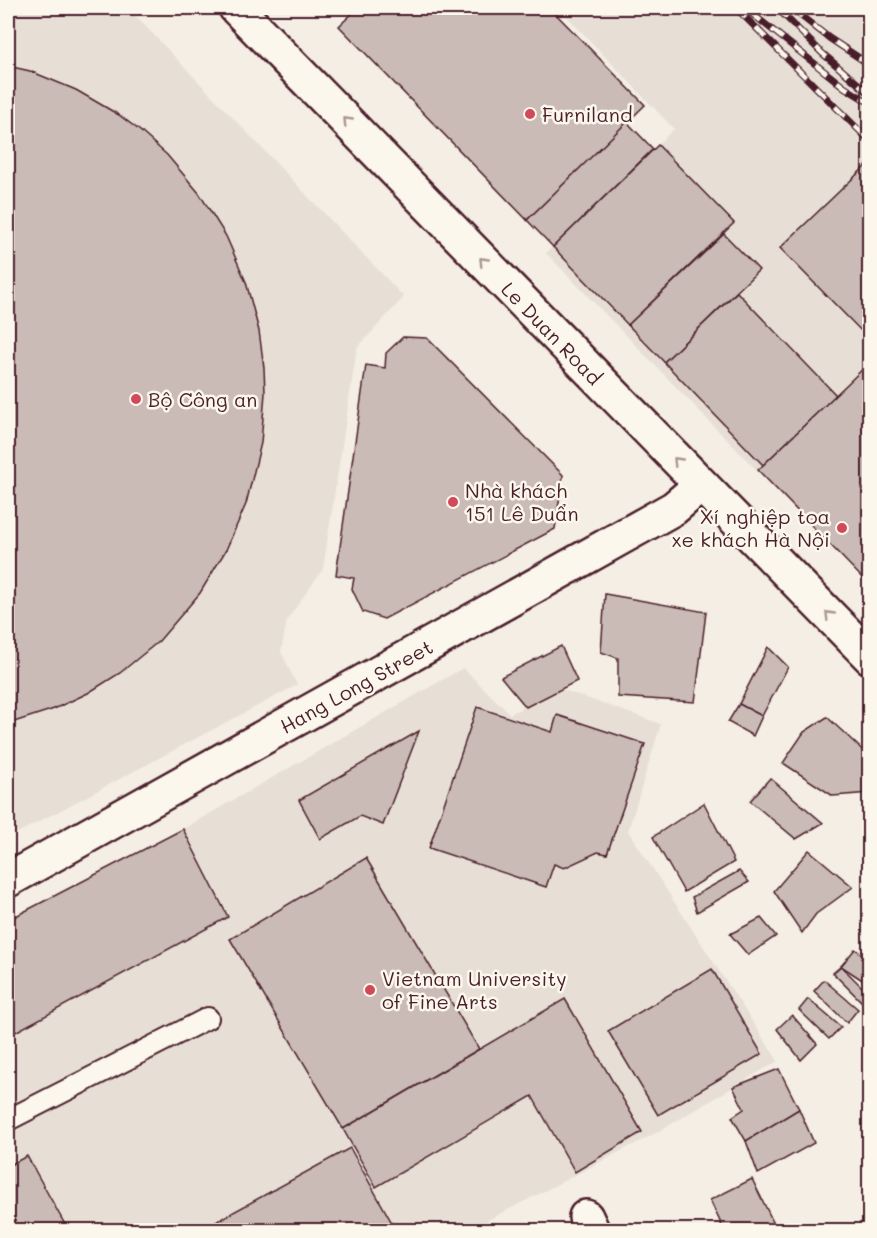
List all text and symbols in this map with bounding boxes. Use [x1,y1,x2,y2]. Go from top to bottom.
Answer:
place label: Furniland [542,101,633,127]
marker: Furniland [523,107,537,121]
one-way arrow [343,118,354,129]
one-way arrow [479,258,490,269]
street label: Le Duan Road [496,276,608,390]
place label: Bộ Công an [148,386,257,412]
marker: Bộ Công an [129,392,143,406]
one-way arrow [674,457,685,468]
place label: Nhà khách 151 Lê Duẩn [465,477,578,526]
marker: Nhà khách 151 Lê Duẩn [446,495,460,509]
place label: Xí nghiệp toa xe khách Hà Nội [671,503,830,552]
marker: Xí nghiệp toa xe khách Hà Nội [835,521,849,535]
one-way arrow [825,612,836,623]
street label: Hang Long Street [275,633,437,739]
place label: Vietnam University of Fine Arts [382,965,567,1014]
marker: Vietnam University of Fine Arts [363,983,377,997]

